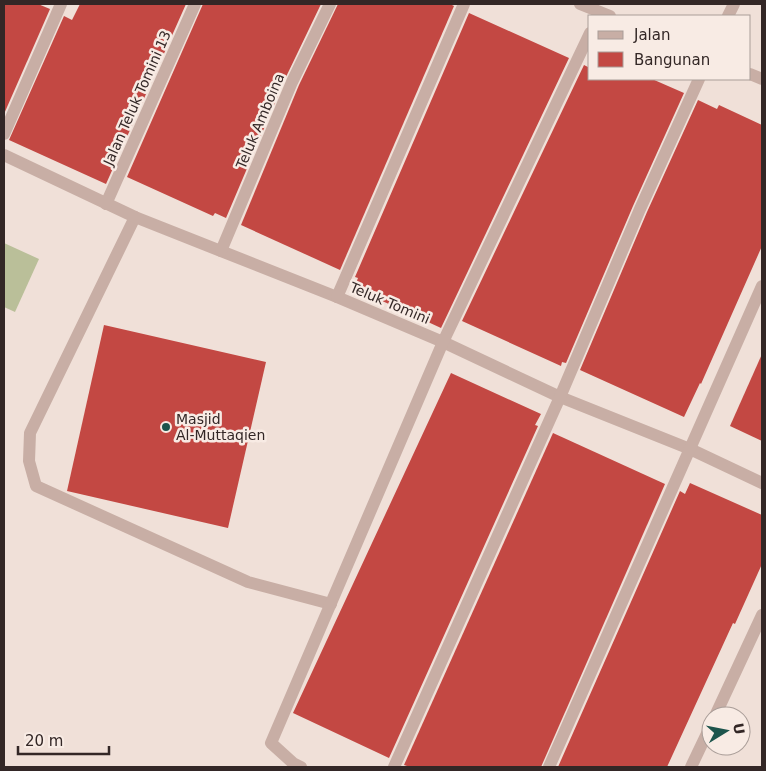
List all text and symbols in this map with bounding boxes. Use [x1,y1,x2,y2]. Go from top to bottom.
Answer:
legend [588,15,751,80]
text: Jalan [633,26,670,44]
street label: Jalan Teluk Tomini 13 [100,28,174,169]
text: Bangunan [634,51,710,69]
street label: Teluk Amboina [232,71,287,172]
street label: Teluk Tomini [347,279,432,327]
place label: Masjid Al-Muttaqien [176,411,265,443]
marker: Masjid Al-Muttaqien [160,421,172,433]
north arrow [701,706,751,756]
text: U [730,722,748,736]
scale bar [18,724,109,756]
text: 20 m [25,732,63,750]

